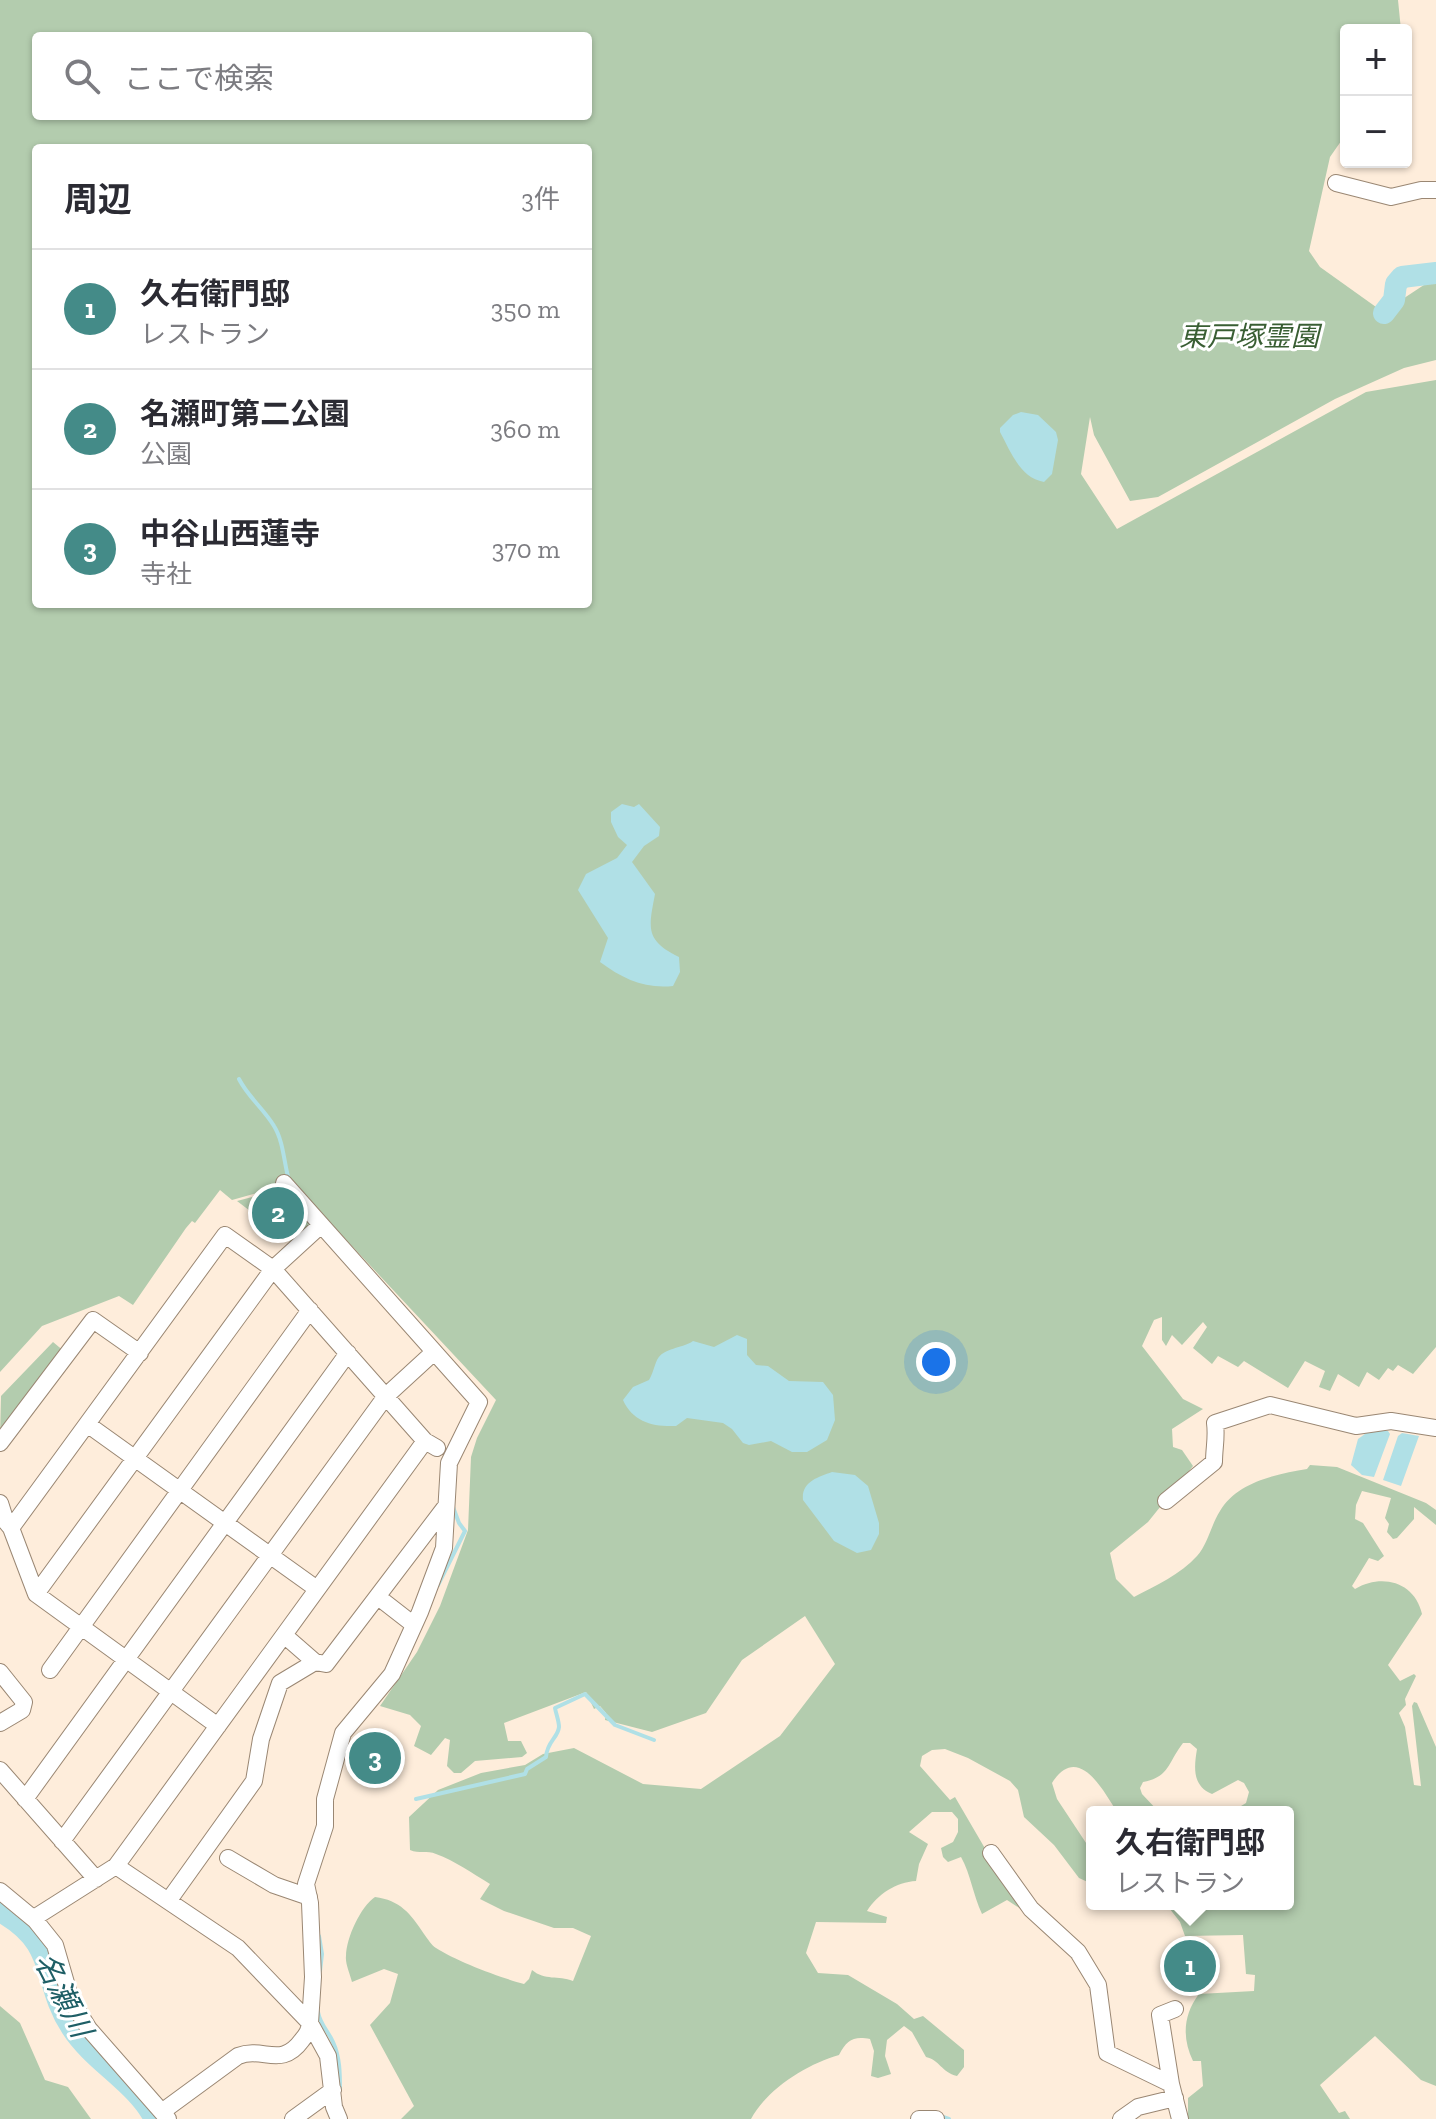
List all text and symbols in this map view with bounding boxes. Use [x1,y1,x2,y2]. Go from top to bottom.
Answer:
map controls [1340,24,1412,168]
button: + [1340,24,1412,96]
search box [32,32,592,120]
icon: search [60,54,104,98]
text: ここで検索 [124,61,274,97]
button: − [1340,96,1412,168]
text: 周辺 [64,179,132,220]
text: 3件 [521,183,560,215]
text: 久右衛門邸 [140,276,290,312]
text: 1 [85,293,95,325]
text: 350 m [491,293,560,325]
text: レストラン [140,318,270,350]
park label: 東戸塚霊園 [1179,320,1323,353]
text: 名瀬町第二公園 [140,396,350,432]
text: 2 [83,413,97,445]
text: 360 m [490,413,560,445]
text: 公園 [140,438,192,470]
text: 中谷山西蓮寺 [140,516,320,552]
text: 3 [83,533,97,565]
text: 370 m [492,533,560,565]
text: 寺社 [140,558,192,590]
pin: 2 [252,1183,304,1243]
your location [916,1342,956,1382]
pin: 3 [349,1728,401,1788]
popup [1086,1806,1294,1910]
text: 久右衛門邸 [1115,1825,1265,1861]
text: レストラン [1115,1867,1245,1899]
pin: 1 [1164,1936,1216,1996]
water label: 名瀬川 [27,1947,101,2046]

